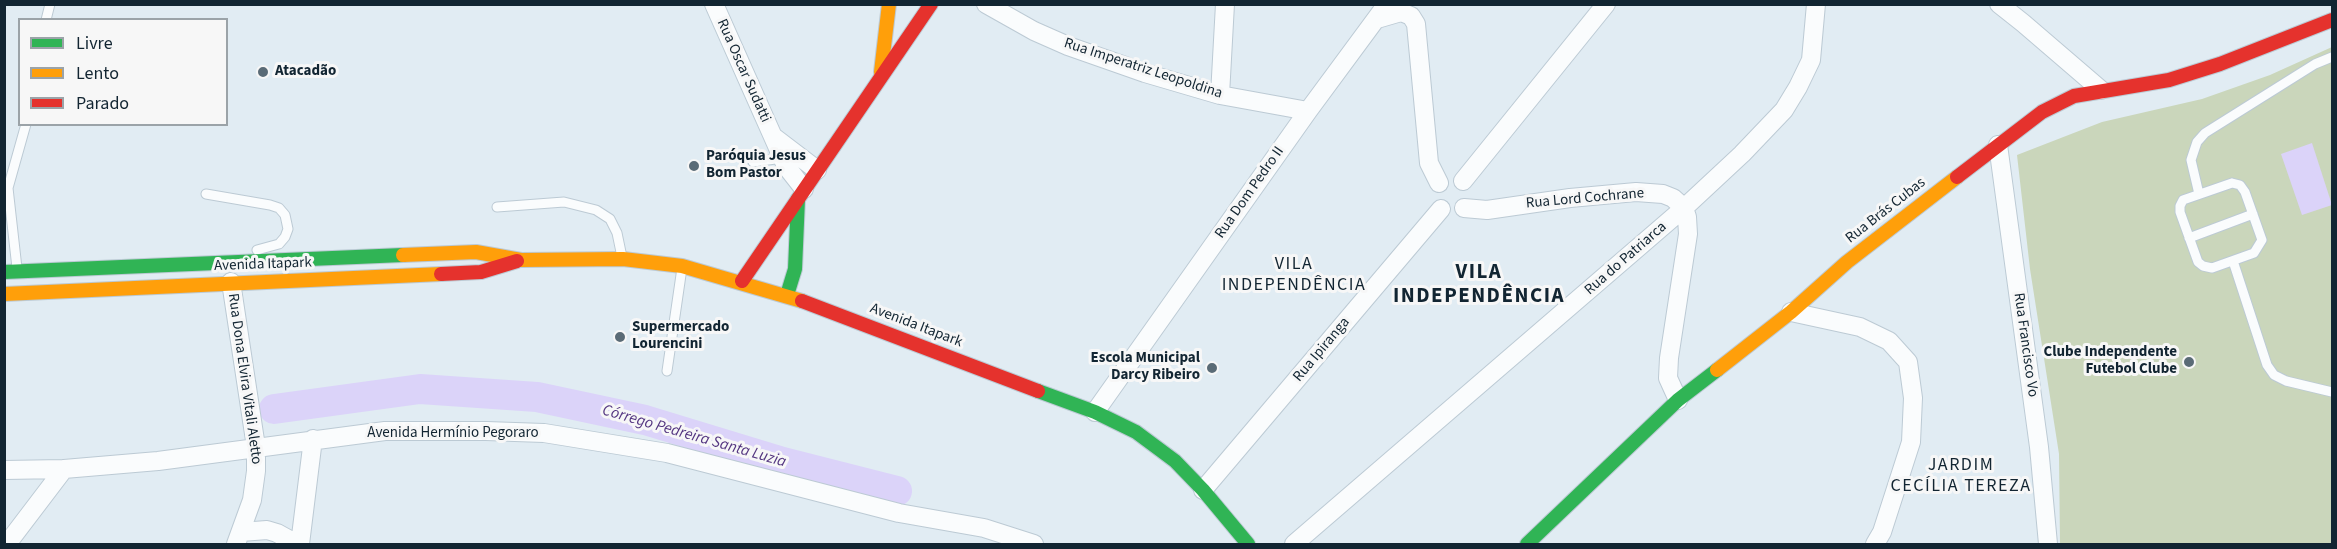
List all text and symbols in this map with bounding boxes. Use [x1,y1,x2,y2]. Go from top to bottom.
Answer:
street label: Rua Oscar Sudatti [712,16,774,126]
legend [18,18,228,126]
text: Livre [76,31,113,56]
street label: Rua Imperatriz Leopoldina [1061,35,1225,103]
text: Lento [76,61,119,86]
place label: Atacadão [275,63,336,81]
marker: Atacadão [256,65,270,79]
text: Parado [76,91,129,116]
street label: Rua Dom Pedro II [1212,144,1288,242]
place label: Paróquia Jesus Bom Pastor [706,148,806,183]
marker: Paróquia Jesus Bom Pastor [687,159,701,173]
street label: Rua Brás Cubas [1843,174,1929,248]
street label: Rua Lord Cochrane [1525,185,1645,213]
street label: Rua do Patriarca [1581,219,1671,299]
street label: Avenida Itapark [214,254,312,276]
district label: VILA INDEPENDÊNCIA [1222,254,1366,296]
district label: VILA INDEPENDÊNCIA [1393,260,1565,310]
street label: Rua Dona Elvira Vitali Aletto [223,292,265,466]
street label: Rua Francisco Vo [2009,292,2041,398]
street label: Avenida Itapark [867,300,965,352]
street label: Rua Ipiranga [1290,314,1354,386]
place label: Supermercado Lourencini [632,319,729,354]
marker: Supermercado Lourencini [613,330,627,344]
place label: Clube Independente Futebol Clube [2044,344,2177,379]
place label: Escola Municipal Darcy Ribeiro [1091,350,1200,385]
marker: Clube Independente Futebol Clube [2182,355,2196,369]
marker: Escola Municipal Darcy Ribeiro [1205,361,1219,375]
water label: Córrego Pedreira Santa Luzia [600,402,788,472]
street label: Avenida Hermínio Pegoraro [367,425,539,443]
district label: JARDIM CECÍLIA TEREZA [1891,455,2031,498]

